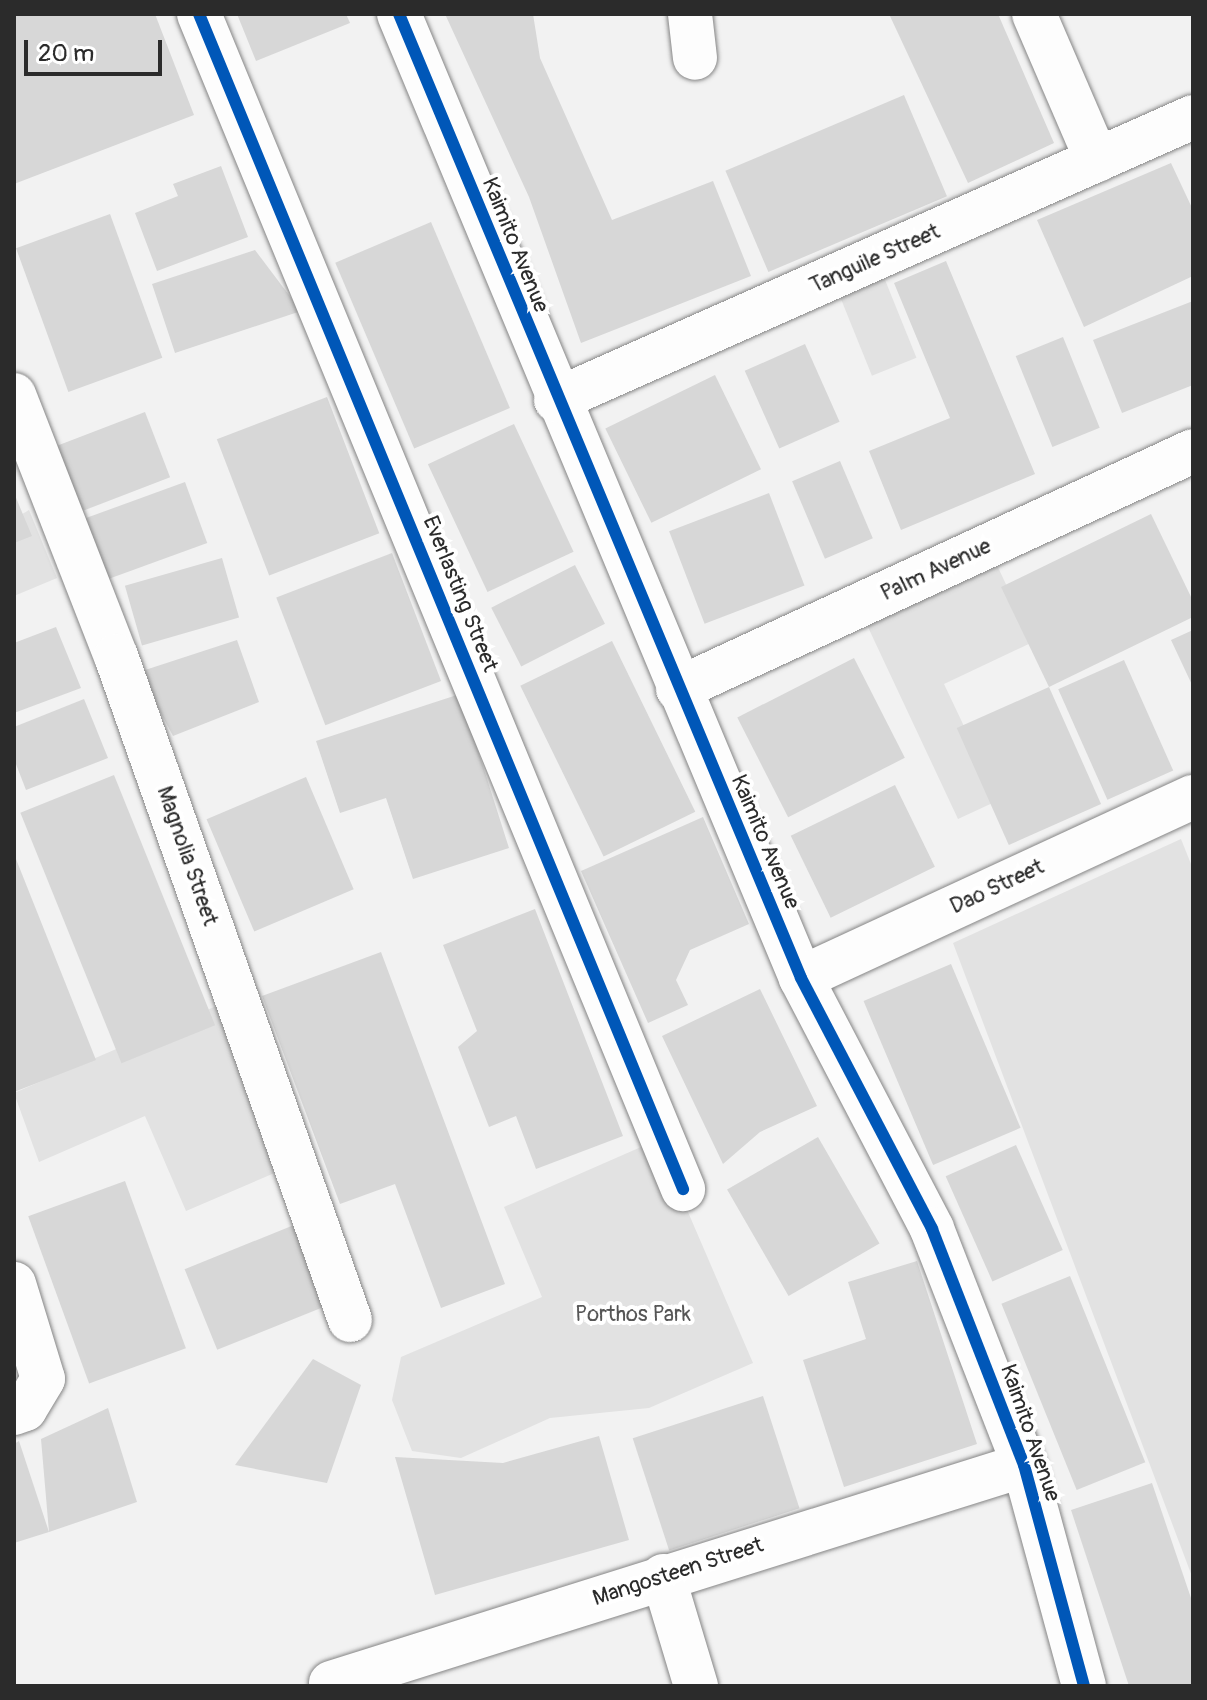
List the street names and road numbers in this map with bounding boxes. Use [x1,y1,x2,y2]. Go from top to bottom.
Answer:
street label: Kaimito Avenue [476,174,554,316]
street label: Tanguile Street [806,219,944,299]
street label: Everlasting Street [417,512,503,676]
street label: Palm Avenue [877,533,995,607]
street label: Kaimito Avenue [725,771,805,913]
street label: Magnolia Street [151,783,223,929]
street label: Dao Street [946,854,1048,920]
street label: Kaimito Avenue [994,1361,1066,1505]
street label: Mangosteen Street [589,1532,767,1612]

